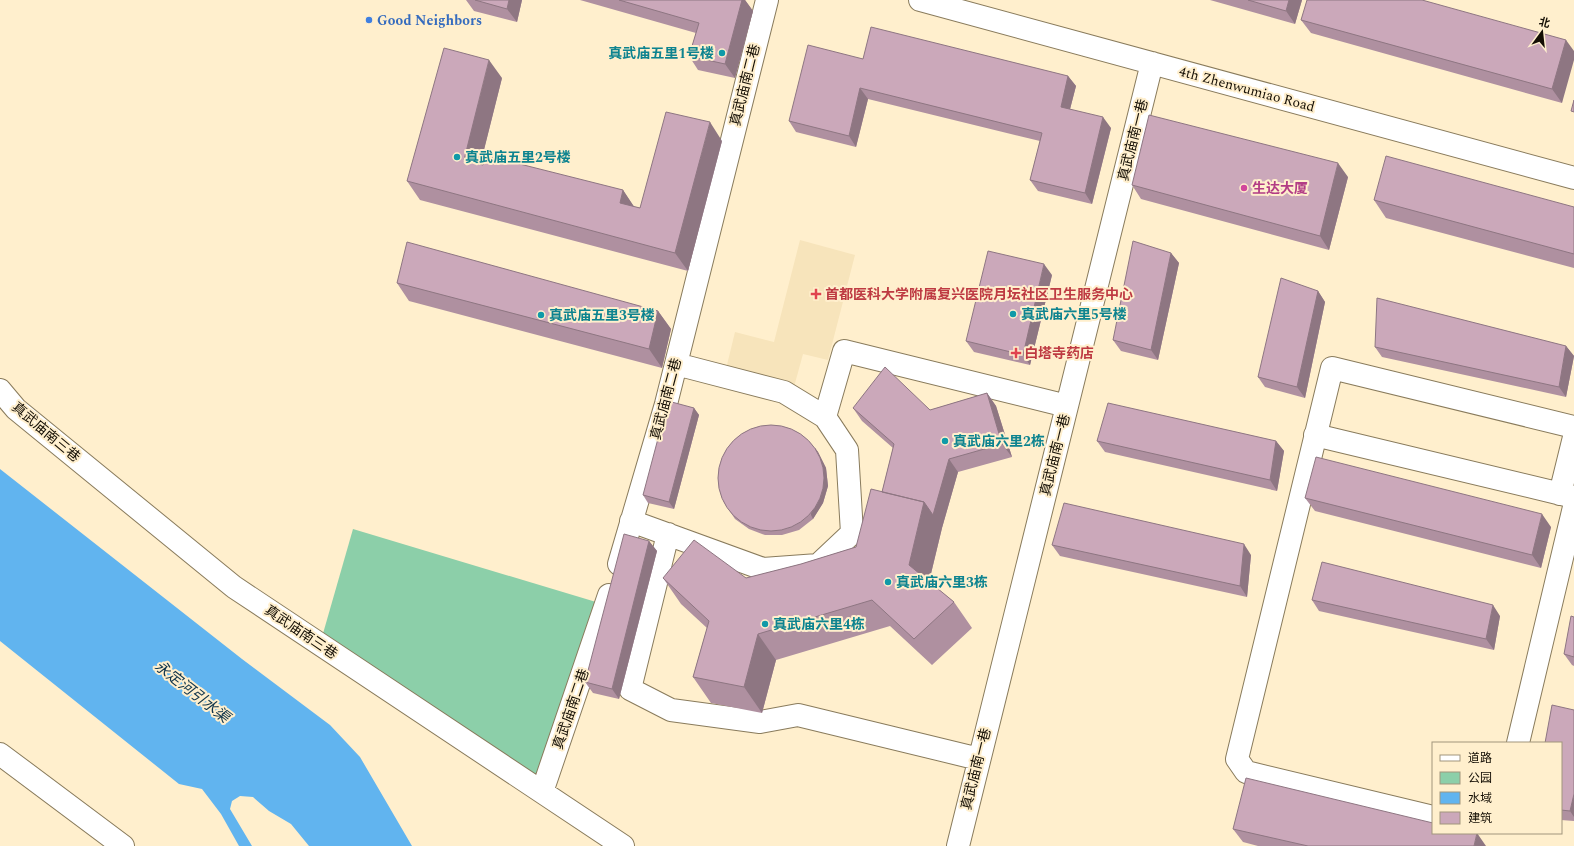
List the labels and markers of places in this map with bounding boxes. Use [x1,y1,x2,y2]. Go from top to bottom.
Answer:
place label: Good Neighbors [377,10,482,31]
marker: Good Neighbors [364,15,374,25]
place label: 真武庙五里1号楼 [608,43,714,64]
marker: 真武庙五里1号楼 [717,48,727,58]
place label: 真武庙五里2号楼 [465,147,571,168]
marker: 真武庙五里2号楼 [452,152,462,162]
place label: 生达大厦 [1252,178,1308,199]
marker: 生达大厦 [1239,183,1249,193]
place label: 首都医科大学附属复兴医院月坛社区卫生服务中心 [825,284,1133,305]
marker: 首都医科大学附属复兴医院月坛社区卫生服务中心 [810,288,822,300]
place label: 真武庙六里5号楼 [1021,304,1127,325]
place label: 真武庙五里3号楼 [549,305,655,326]
marker: 真武庙六里5号楼 [1008,309,1018,319]
marker: 真武庙五里3号楼 [536,310,546,320]
place label: 白塔寺药店 [1024,343,1094,364]
marker: 白塔寺药店 [1011,348,1021,358]
place label: 真武庙六里2栋 [953,431,1045,452]
marker: 真武庙六里2栋 [940,436,950,446]
place label: 真武庙六里3栋 [896,572,988,593]
marker: 真武庙六里3栋 [883,577,893,587]
place label: 真武庙六里4栋 [773,614,865,635]
marker: 真武庙六里4栋 [760,619,770,629]

